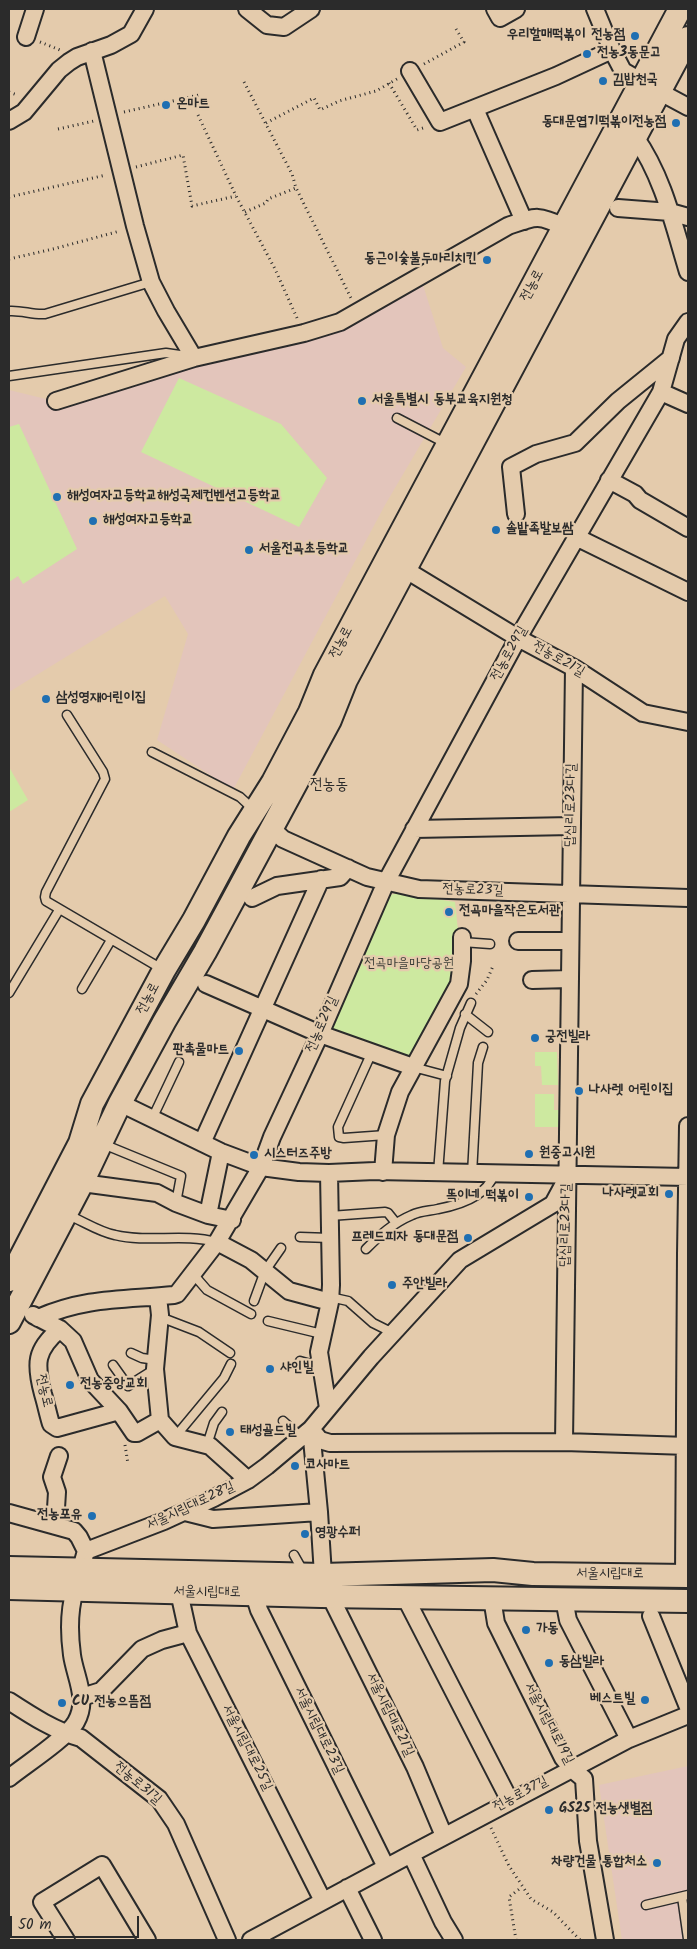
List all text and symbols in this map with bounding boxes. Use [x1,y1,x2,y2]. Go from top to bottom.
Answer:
place label: 우리할매떡볶이 전농점 [507,28,625,44]
marker: 우리할매떡볶이 전농점 [629,30,641,42]
place label: 전농3동문고 [597,46,661,62]
marker: 전농3동문고 [581,48,593,60]
place label: 김밥천국 [613,73,658,89]
marker: 김밥천국 [597,75,609,87]
place label: 온마트 [176,97,210,113]
marker: 온마트 [160,99,172,111]
place label: 동대문엽기떡볶이전농점 [542,115,666,131]
marker: 동대문엽기떡볶이전농점 [670,117,682,129]
place label: 동근이숯불두마리치킨 [364,252,477,268]
marker: 동근이숯불두마리치킨 [481,254,493,266]
street label: 전농로 [518,267,548,305]
place label: 서울특별시 동부교육지원청 [372,393,513,409]
marker: 서울특별시 동부교육지원청 [356,395,368,407]
place label: 해성여자고등학교해성국제컨벤션고등학교 [67,489,281,505]
marker: 해성여자고등학교해성국제컨벤션고등학교 [51,491,63,503]
place label: 해성여자고등학교 [103,513,193,529]
marker: 해성여자고등학교 [87,515,99,527]
place label: 솔밭족발보쌈 [506,522,574,538]
marker: 솔밭족발보쌈 [490,524,502,536]
place label: 서울전곡초등학교 [259,542,349,558]
marker: 서울전곡초등학교 [243,544,255,556]
street label: 전농로 [327,624,357,662]
street label: 전농로29길 [488,624,532,684]
street label: 전농로21길 [529,638,587,682]
place label: 삼성영재어린이집 [56,691,146,707]
marker: 삼성영재어린이집 [40,693,52,705]
street label: 답십리로23다길 [563,763,581,847]
district label: 전농동 [310,776,348,796]
street label: 전농로23길 [442,882,504,900]
place label: 전곡마을작은도서관 [459,904,560,920]
marker: 전곡마을작은도서관 [443,906,455,918]
park label: 전곡마을마당공원 [364,957,454,973]
street label: 전농로 [134,980,164,1018]
street label: 전농로29길 [303,994,343,1056]
place label: 궁전빌라 [545,1030,590,1046]
marker: 궁전빌라 [529,1032,541,1044]
place label: 판촉물마트 [173,1043,229,1059]
marker: 판촉물마트 [233,1045,245,1057]
place label: 나사렛 어린이집 [589,1083,673,1099]
marker: 나사렛 어린이집 [573,1085,585,1097]
place label: 원중고시원 [539,1146,595,1162]
place label: 시스터즈주방 [264,1147,332,1163]
marker: 원중고시원 [523,1148,535,1160]
marker: 시스터즈주방 [248,1149,260,1161]
street label: 답십리로23다길 [558,1183,576,1267]
place label: 나사렛교회 [603,1186,659,1202]
marker: 나사렛교회 [663,1188,675,1200]
place label: 똑이네 떡볶이 [446,1189,519,1205]
marker: 똑이네 떡볶이 [523,1191,535,1203]
place label: 프레드피자 동대문점 [351,1230,458,1246]
marker: 프레드피자 동대문점 [462,1232,474,1244]
place label: 주안빌라 [402,1277,447,1293]
marker: 주안빌라 [386,1279,398,1291]
place label: 샤인빌 [280,1361,314,1377]
marker: 샤인빌 [264,1363,276,1375]
street label: 전농로 [31,1373,55,1409]
place label: 전농중앙교회 [80,1377,148,1393]
marker: 전농중앙교회 [64,1379,76,1391]
place label: 태성골드빌 [240,1424,296,1440]
marker: 태성골드빌 [224,1426,236,1438]
place label: 코사마트 [305,1458,350,1474]
marker: 코사마트 [289,1460,301,1472]
street label: 서울시립대로28길 [144,1479,238,1535]
place label: 전농포유 [37,1508,82,1524]
marker: 전농포유 [86,1510,98,1522]
place label: 영광수퍼 [315,1526,360,1542]
marker: 영광수퍼 [299,1528,311,1540]
street label: 서울시립대로 [576,1567,644,1583]
street label: 서울시립대로 [173,1584,241,1602]
place label: 가동 [536,1622,559,1638]
marker: 가동 [520,1624,532,1636]
place label: 동삼빌라 [559,1655,604,1671]
marker: 동삼빌라 [543,1657,555,1669]
street label: 서울시립대로21길 [361,1670,417,1760]
street label: 서울시립대로19길 [519,1680,577,1768]
street label: 서울시립대로23길 [290,1685,346,1777]
place label: 베스트빌 [590,1692,635,1708]
marker: 베스트빌 [639,1694,651,1706]
place label: CU 전농으뜸점 [72,1695,151,1711]
marker: CU 전농으뜸점 [56,1697,68,1709]
street label: 서울시립대로25길 [217,1702,275,1794]
street label: 전농로31길 [110,1759,164,1809]
street label: 전농로37길 [491,1774,551,1816]
place label: GS25 전농샛별점 [559,1802,652,1818]
marker: GS25 전농샛별점 [543,1804,555,1816]
place label: 차량건물 통합처소 [551,1855,647,1871]
marker: 차량건물 통합처소 [651,1857,663,1869]
scale bar [12,1906,141,1938]
text: 50 m [18,1913,52,1937]

